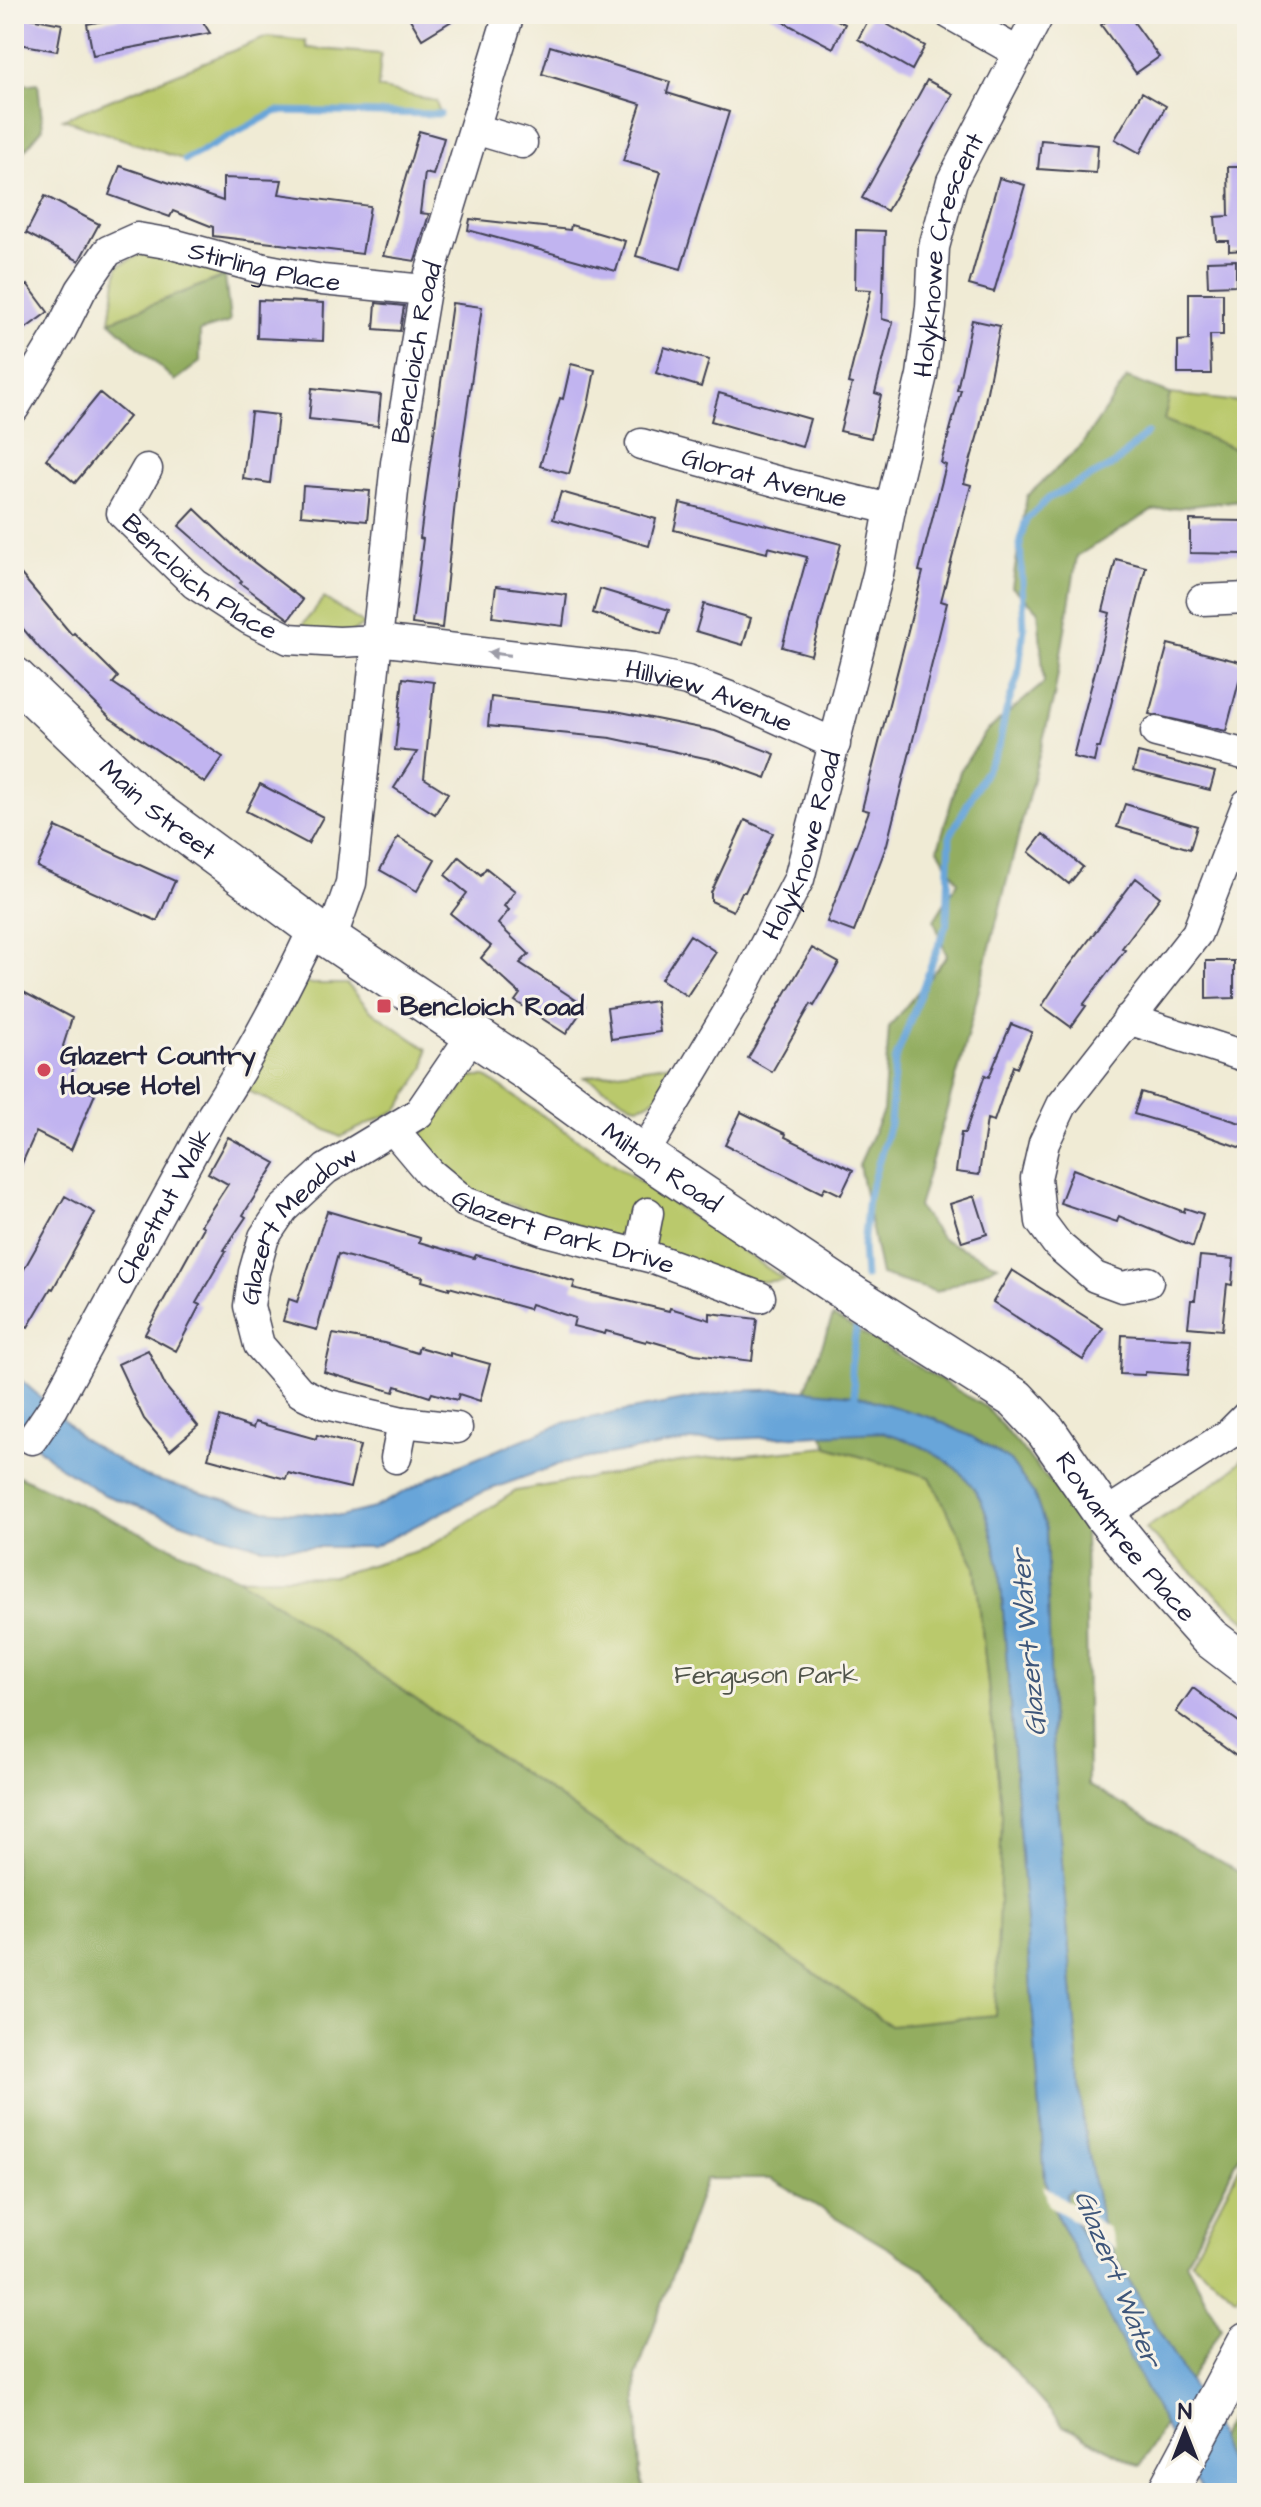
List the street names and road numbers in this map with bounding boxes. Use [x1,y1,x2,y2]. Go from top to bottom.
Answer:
street label: Holyknowe Crescent [905,126,993,380]
street label: Stirling Place [184,232,342,301]
street label: Bencloich Road [383,257,452,446]
street label: Glorat Avenue [678,439,851,517]
street label: Bencloich Place [114,506,283,649]
street label: Hillview Avenue [622,651,798,742]
street label: Holyknowe Road [754,747,850,946]
street label: Main Street [91,751,224,870]
street label: Milton Road [594,1114,728,1222]
street label: Chestnut Walk [107,1121,221,1291]
street label: Glazert Meadow [232,1137,365,1307]
street label: Glazert Park Drive [443,1181,680,1283]
street label: Rowantree Place [1047,1445,1204,1630]

